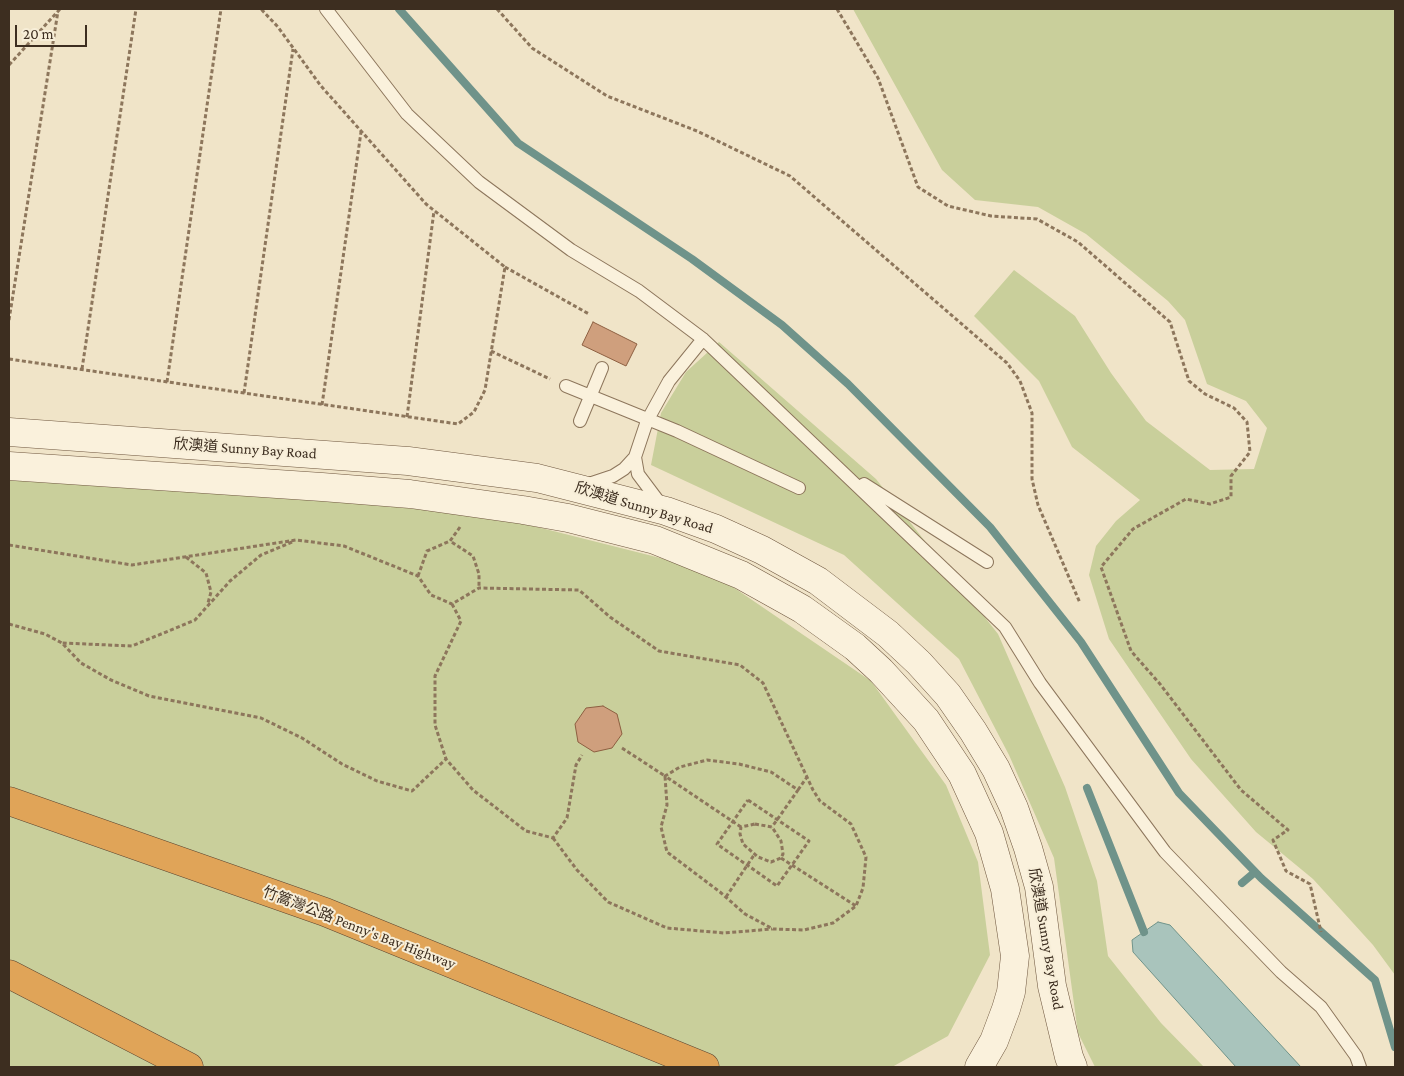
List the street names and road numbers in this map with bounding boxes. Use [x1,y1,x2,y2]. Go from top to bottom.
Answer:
street label: 欣澳道 Sunny Bay Road [173,435,317,463]
street label: 欣澳道 Sunny Bay Road [573,478,715,538]
street label: 欣澳道 Sunny Bay Road [1025,867,1067,1011]
street label: 竹篙灣公路 Penny's Bay Highway [260,883,458,973]

